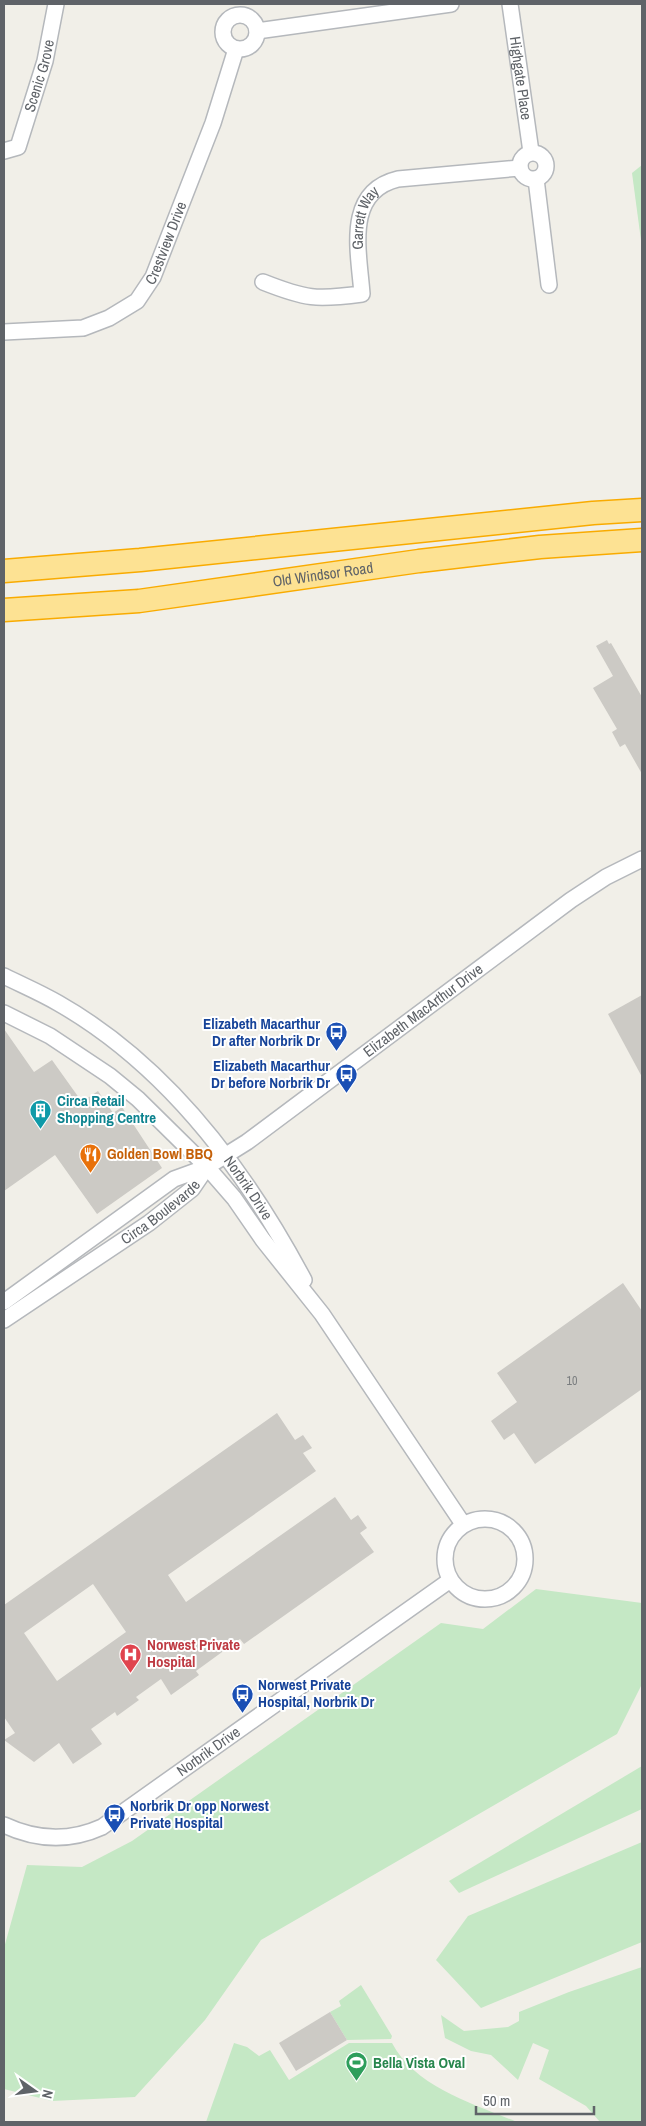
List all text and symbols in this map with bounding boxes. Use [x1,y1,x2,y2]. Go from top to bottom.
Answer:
street label: Highgate Place [505,35,537,121]
street label: Scenic Grove [19,38,59,115]
street label: Garrett Way [347,180,384,250]
street label: Crestview Drive [140,198,192,289]
street label: Old Windsor Road [271,557,374,592]
street label: Elizabeth MacArthur Drive [359,958,487,1062]
place label: Elizabeth Macarthur Dr after Norbrik Dr [203,1013,320,1051]
bus stop icon: Elizabeth Macarthur Dr after Norbrik Dr [324,1021,348,1052]
place label: Elizabeth Macarthur Dr before Norbrik Dr [211,1055,330,1093]
bus stop icon: Elizabeth Macarthur Dr before Norbrik Dr [334,1063,358,1094]
place label: Circa Retail Shopping Centre [57,1090,156,1128]
building icon: Circa Retail Shopping Centre [29,1098,53,1129]
restaurant icon: Golden Bowl BBQ [79,1142,103,1173]
place label: Golden Bowl BBQ [107,1143,213,1164]
street label: Norbrik Drive [219,1151,278,1224]
street label: Circa Boulevarde [116,1176,205,1249]
house number: 10 [567,1373,577,1389]
place label: Norwest Private Hospital [147,1634,240,1672]
hospital icon: Norwest Private Hospital [119,1642,143,1673]
place label: Norwest Private Hospital, Norbrik Dr [258,1674,374,1712]
bus stop icon: Norwest Private Hospital, Norbrik Dr [230,1682,254,1713]
street label: Norbrik Drive [172,1721,244,1781]
place label: Norbrik Dr opp Norwest Private Hospital [130,1795,269,1833]
bus stop icon: Norbrik Dr opp Norwest Private Hospital [102,1803,126,1834]
sports icon: Bella Vista Oval [345,2051,369,2082]
place label: Bella Vista Oval [373,2052,465,2073]
north arrow [10,2066,60,2116]
scale bar [476,2084,594,2116]
text: N [38,2088,57,2100]
text: 50 m [483,2090,510,2111]

